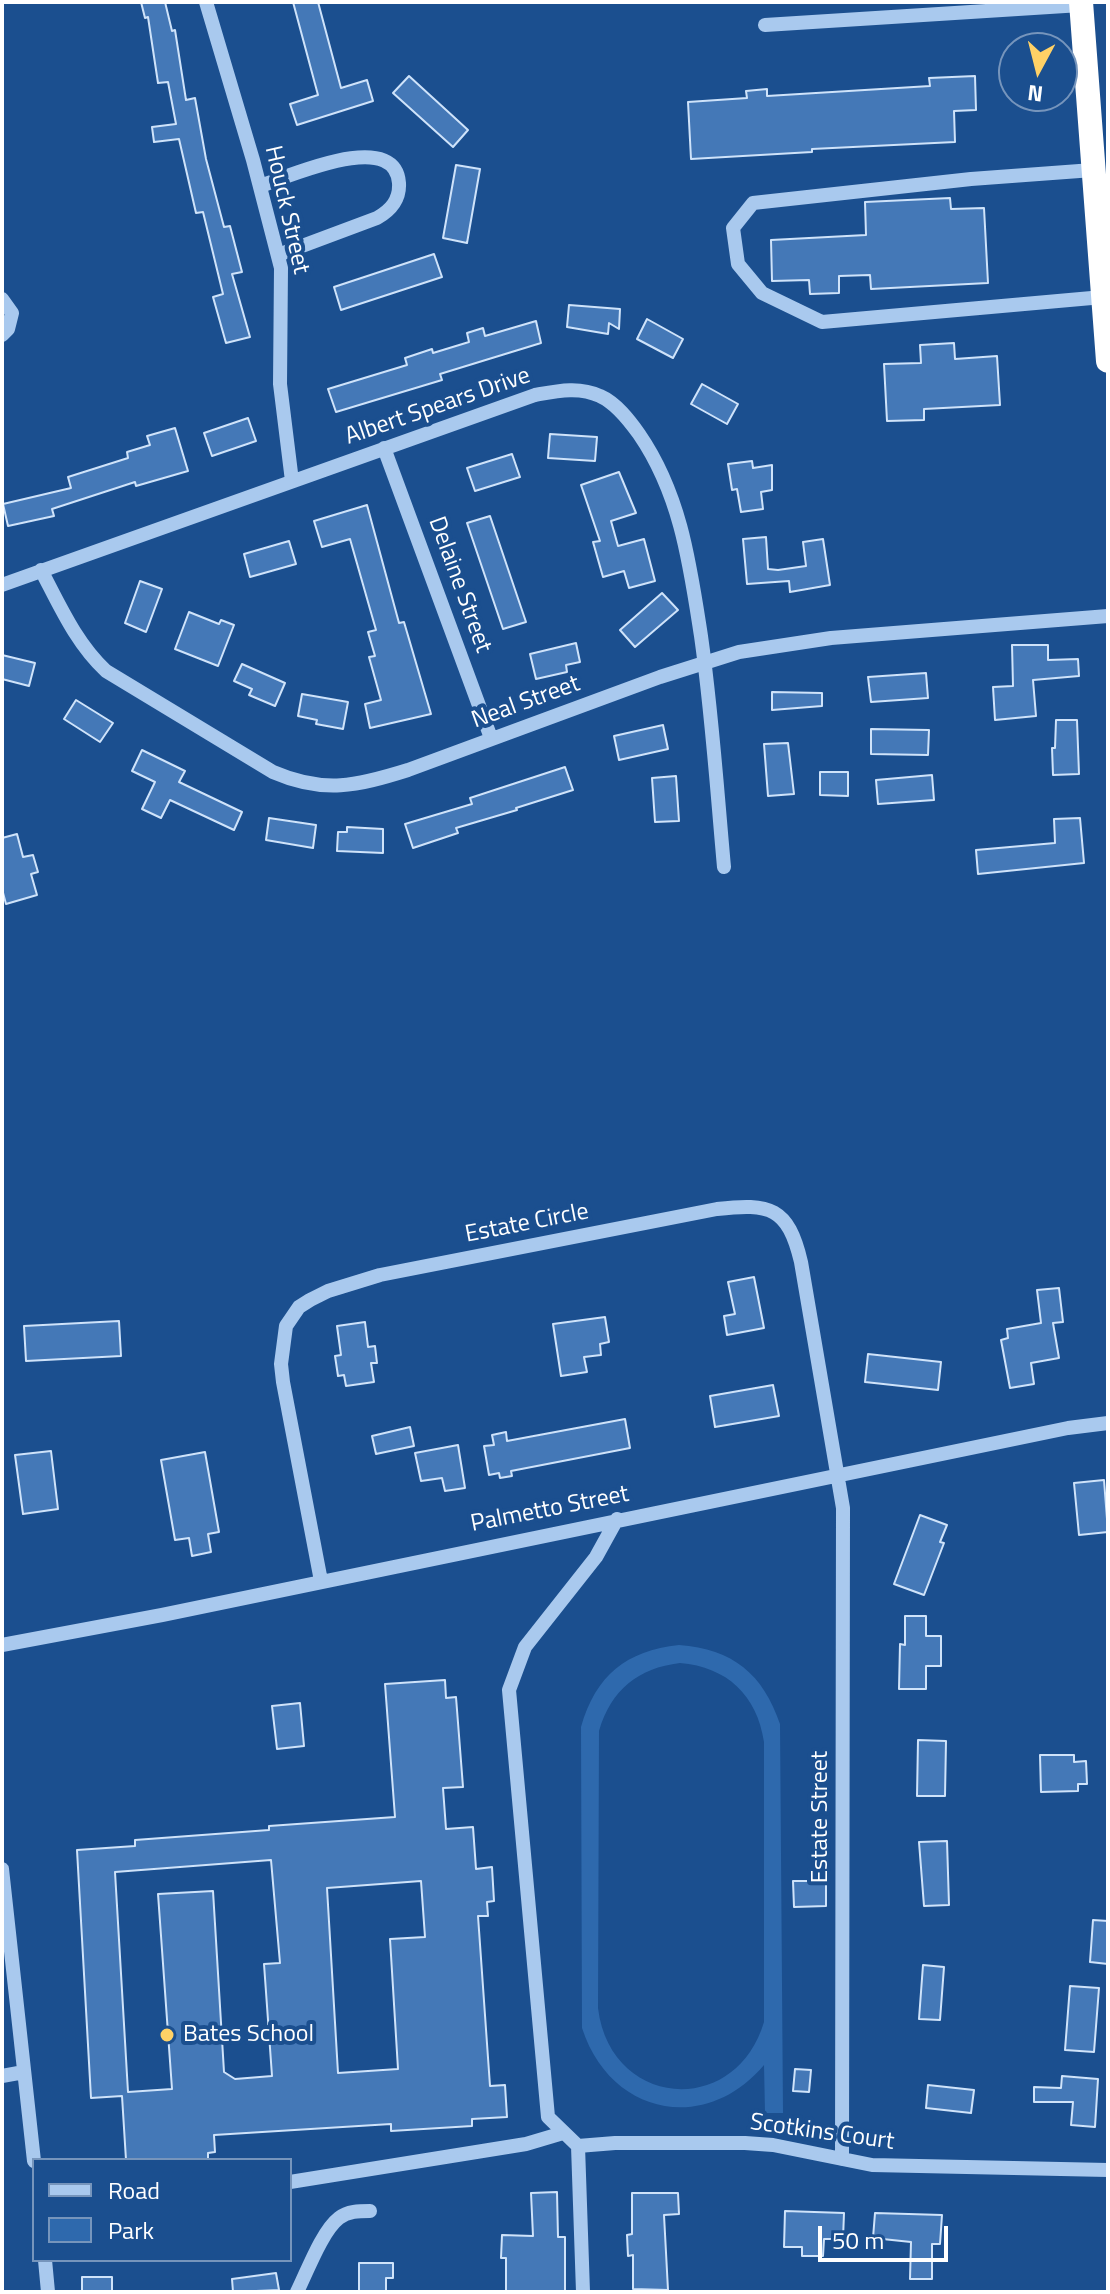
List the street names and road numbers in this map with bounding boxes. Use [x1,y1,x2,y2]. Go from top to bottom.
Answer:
street label: Houck Street [257,143,315,277]
street label: Albert Spears Drive [342,362,534,452]
street label: Delaine Street [421,513,497,657]
street label: Neal Street [468,670,584,736]
street label: Estate Circle [463,1198,591,1250]
street label: Palmetto Street [468,1481,632,1539]
street label: Estate Street [807,1751,835,1883]
street label: Scotkins Court [748,2109,896,2157]

